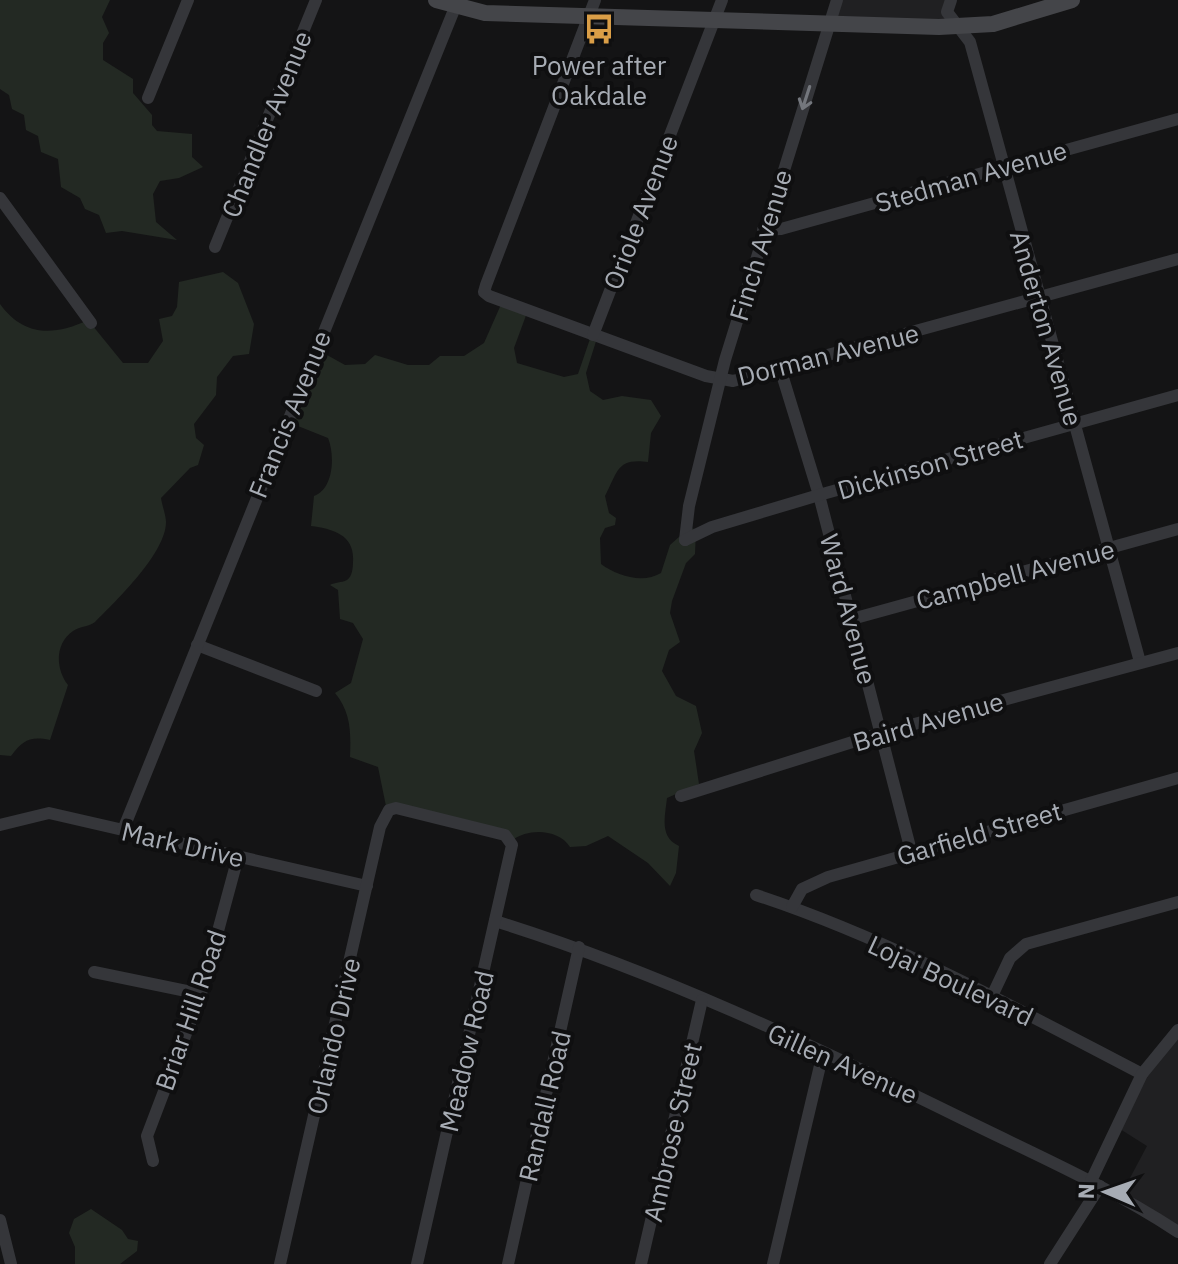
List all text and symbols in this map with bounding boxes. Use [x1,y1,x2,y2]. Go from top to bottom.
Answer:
bus stop icon: Power after Oakdale [582,12,616,46]
street label: Chandler Avenue [213,26,319,222]
place label: Power after Oakdale [532,48,667,112]
one-way arrow [797,85,812,110]
street label: Oriole Avenue [595,130,685,294]
street label: Stedman Avenue [871,132,1071,220]
street label: Finch Avenue [721,165,799,325]
street label: Anderton Avenue [1003,226,1091,430]
street label: Dorman Avenue [734,315,922,393]
street label: Francis Avenue [240,325,338,503]
street label: Dickinson Street [833,421,1027,507]
street label: Ward Avenue [813,530,885,688]
street label: Campbell Avenue [912,531,1118,617]
street label: Baird Avenue [849,683,1007,759]
street label: Garfield Street [892,793,1066,873]
street label: Mark Drive [118,813,248,875]
street label: Briar Hill Road [147,925,233,1095]
street label: Lojai Boulevard [863,927,1039,1033]
street label: Orlando Drive [298,954,368,1118]
street label: Meadow Road [431,967,501,1135]
street label: Gillen Avenue [763,1015,923,1111]
street label: Randall Road [510,1027,578,1185]
street label: Ambrose Street [635,1039,709,1225]
north arrow [1066,1152,1146,1232]
text: N [1071,1183,1100,1200]

